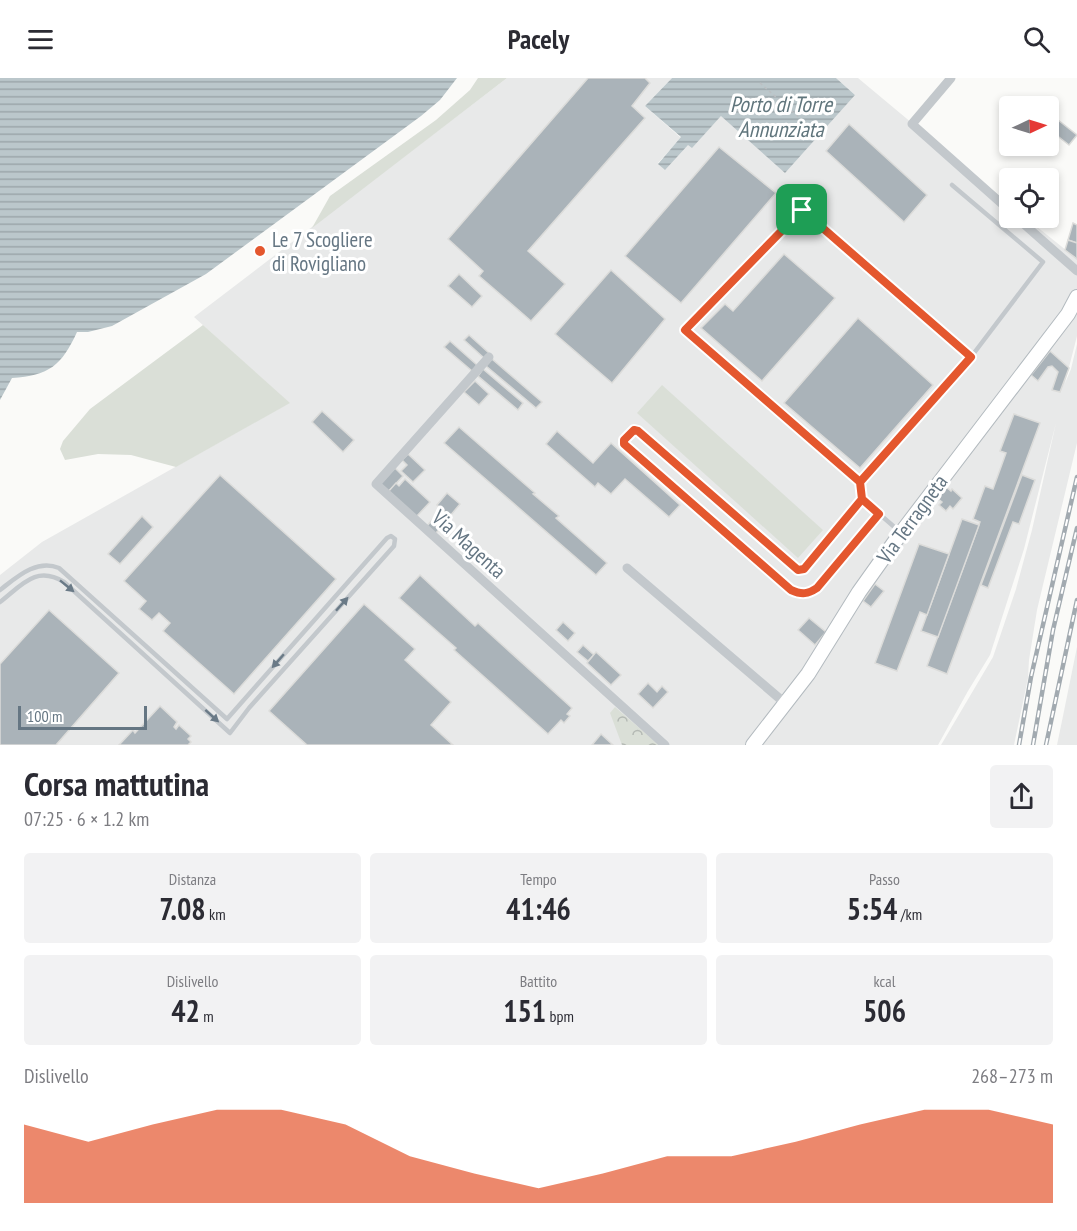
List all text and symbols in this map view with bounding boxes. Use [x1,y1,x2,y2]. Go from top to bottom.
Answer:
text: Pacely [508,22,569,56]
icon: menu [24,23,57,56]
icon: search [1020,23,1053,56]
water label: Porto di Torre Annunziata [730,90,834,143]
north arrow [999,96,1059,156]
map controls [999,96,1059,228]
button: locate [999,168,1059,228]
pin [776,184,827,235]
icon: arrive [785,193,818,226]
place label: Le 7 Scogliere di Rovigliano [272,226,373,277]
marker: Le 7 Scogliere di Rovigliano [253,244,267,258]
street label: Via Terragneta [870,469,953,570]
street label: Via Magenta [426,503,511,584]
one-way arrow [59,579,75,592]
one-way arrow [335,597,348,612]
one-way arrow [272,653,285,668]
scale bar [18,703,147,730]
text: 100 m [27,706,62,726]
one-way arrow [204,709,219,722]
text: Corsa mattutina [24,762,209,805]
button: share [990,765,1053,828]
text: 07:25 · 6 × 1.2 km [24,806,149,832]
text: Distanza [169,869,216,889]
text: Tempo [520,869,557,889]
text: Passo [869,869,900,889]
text: 7.08 [159,889,206,928]
text: 41:46 [506,889,571,928]
text: 5:54 [847,889,897,928]
text: km [206,904,226,924]
text: /km [897,904,922,924]
text: Dislivello [167,971,218,991]
text: Battito [520,971,557,991]
text: kcal [874,971,895,991]
text: 42 [171,991,200,1030]
text: 151 [503,991,546,1030]
text: 506 [863,991,906,1030]
text: m [200,1006,214,1026]
text: bpm [546,1006,574,1026]
text: Dislivello [24,1063,89,1089]
text: 268–273 m [971,1063,1053,1089]

